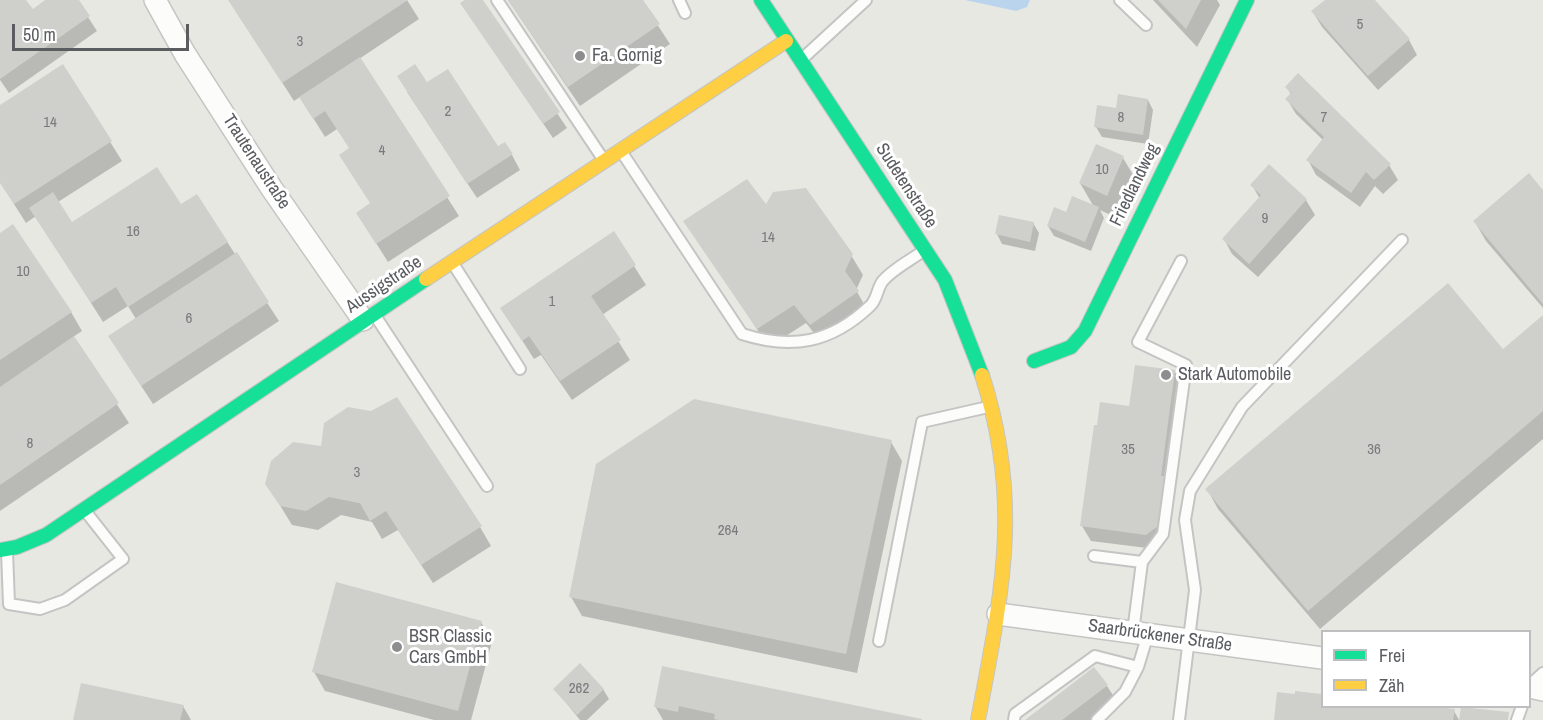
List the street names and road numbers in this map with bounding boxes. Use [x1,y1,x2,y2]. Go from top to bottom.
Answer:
street label: Trautenaustraße [217,111,295,213]
street label: Sudetenstraße [871,140,941,232]
street label: Friedlandweg [1106,140,1164,230]
street label: Aussigstraße [342,252,426,318]
street label: Saarbrückener Straße [1087,615,1233,657]

